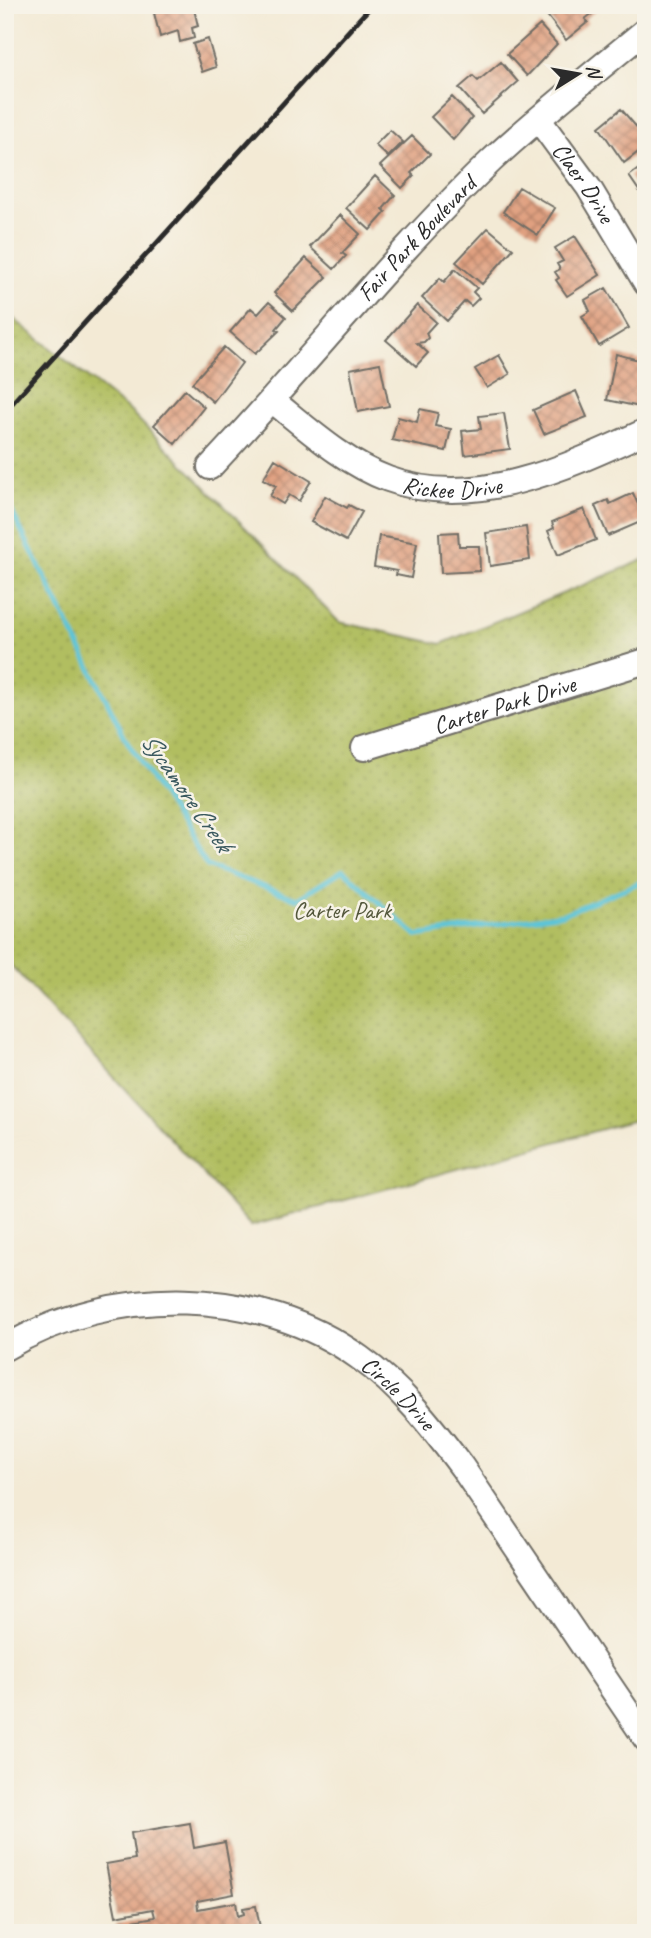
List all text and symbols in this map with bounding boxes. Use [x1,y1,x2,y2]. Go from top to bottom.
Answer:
north arrow [542,38,612,108]
text: N [581,63,607,82]
street label: Claer Drive [546,136,623,230]
street label: Fair Park Boulevard [351,167,485,308]
street label: Rickee Drive [400,469,506,505]
street label: Carter Park Drive [430,668,581,741]
water label: Sycamore Creek [134,726,243,862]
park label: Carter Park [293,895,393,925]
street label: Circle Drive [355,1349,444,1438]

